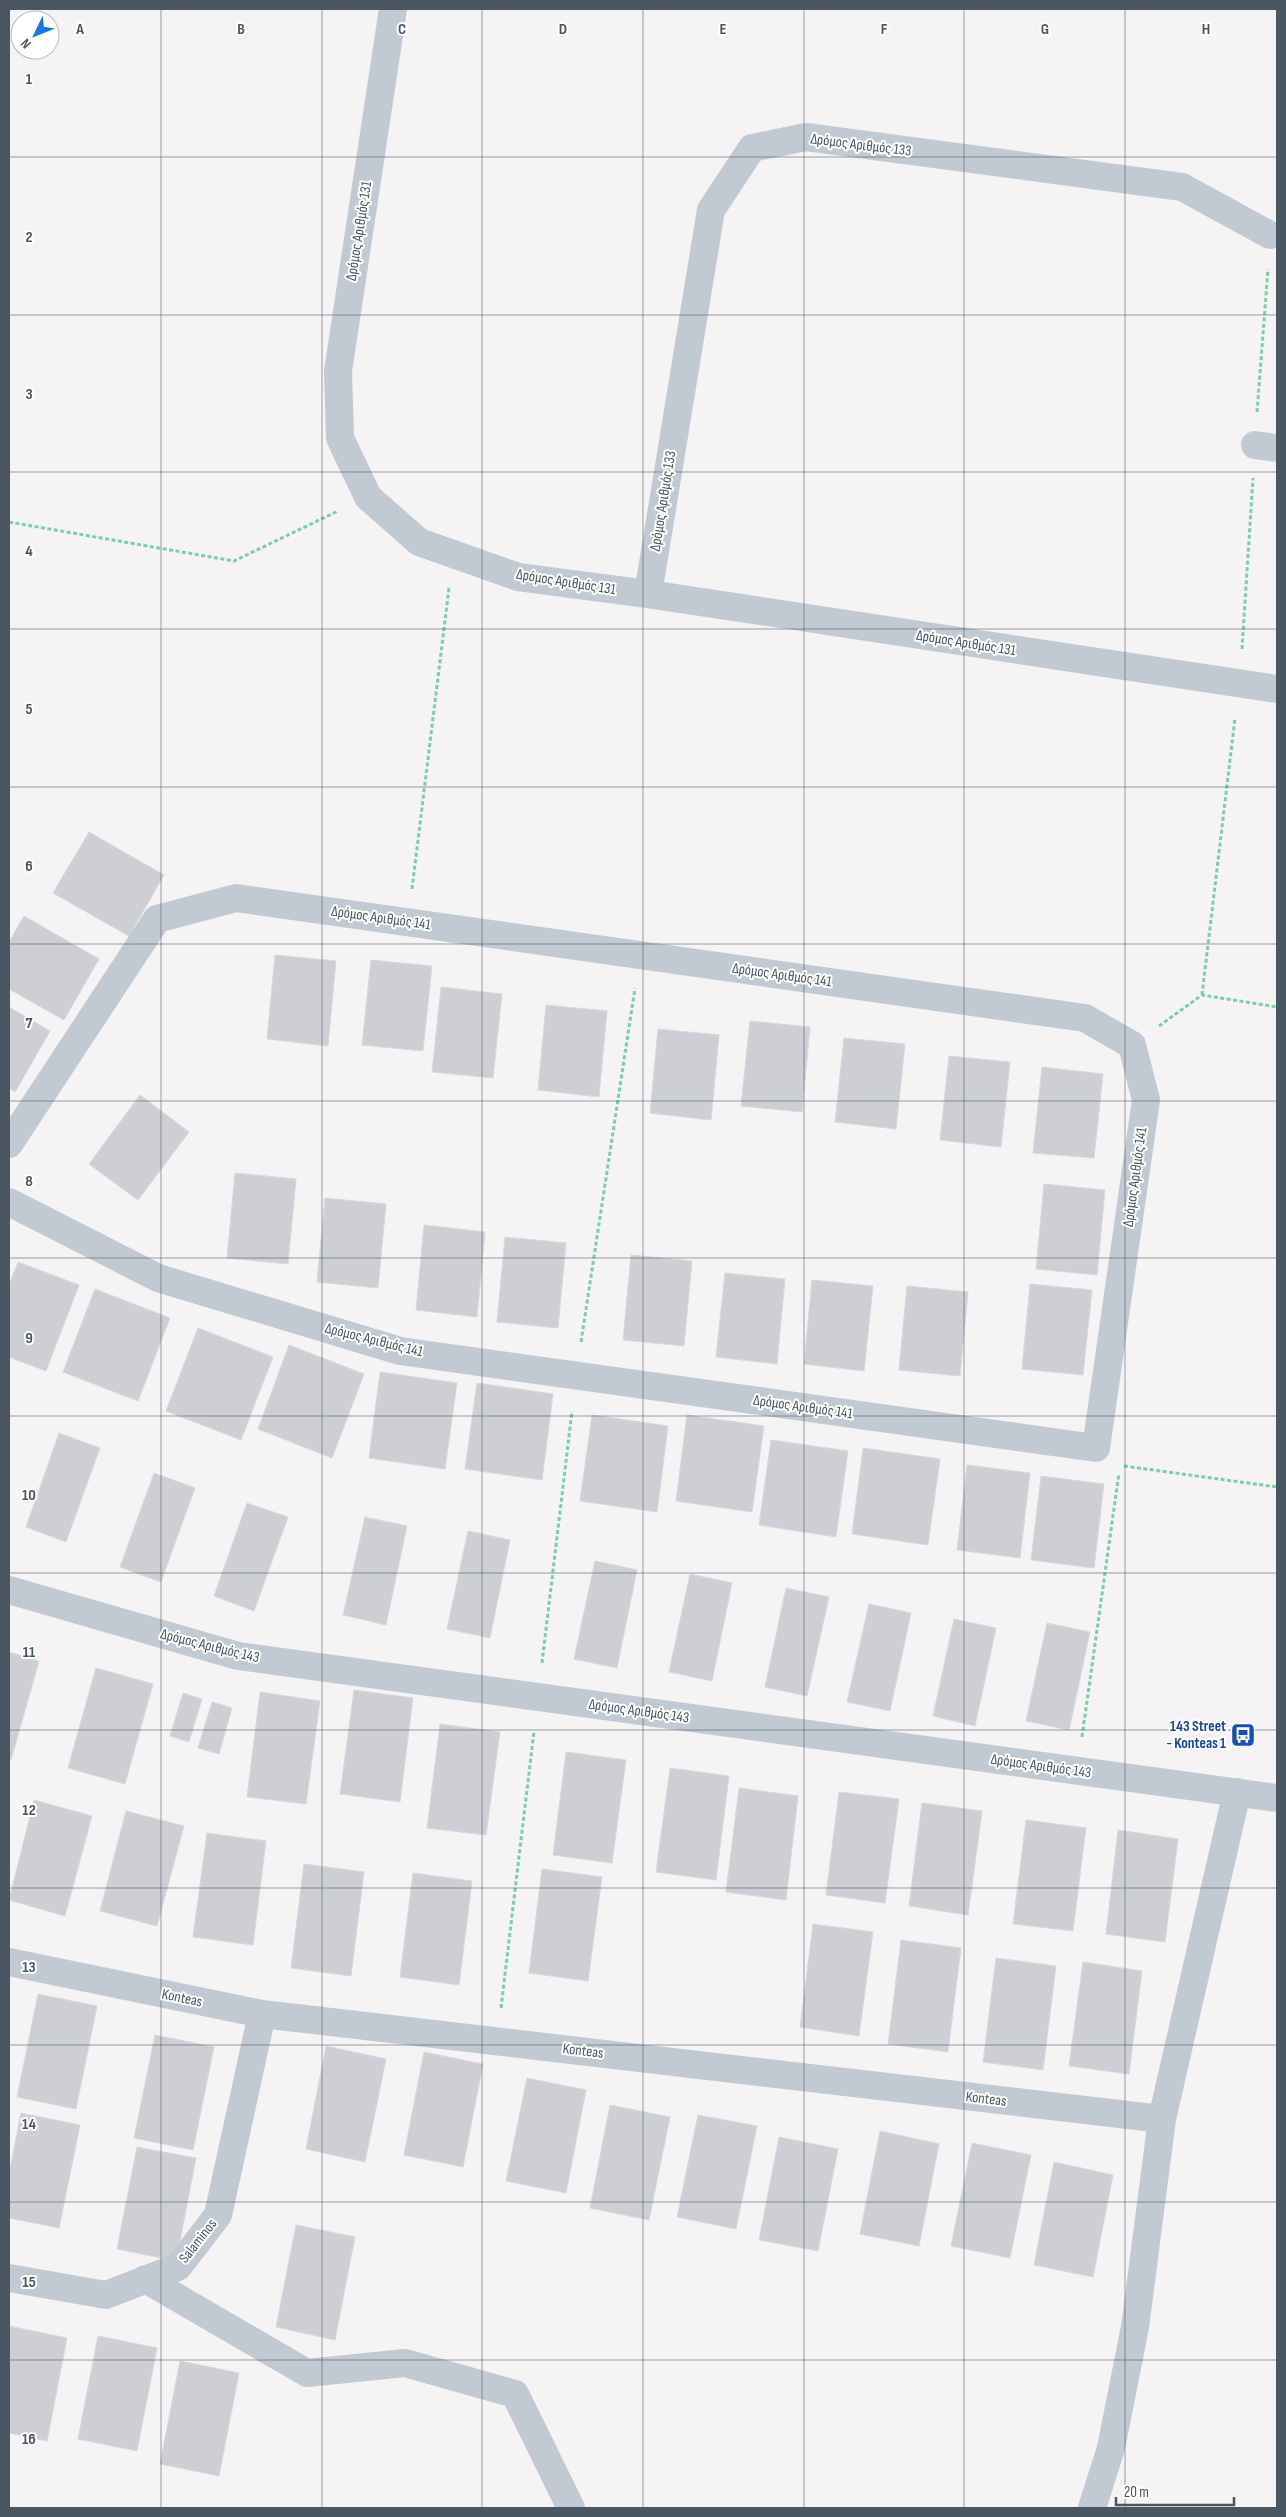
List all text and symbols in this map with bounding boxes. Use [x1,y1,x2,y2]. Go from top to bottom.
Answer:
north arrow [10,10,60,60]
text: A [75,20,84,39]
text: B [237,20,245,39]
text: C [398,20,406,39]
text: D [559,20,567,39]
text: E [720,20,727,39]
text: F [881,20,888,39]
text: G [1041,20,1049,39]
text: H [1202,20,1210,39]
text: N [17,35,35,52]
text: 1 [26,70,33,89]
street label: Δρόμος Αριθμός 133 [810,129,912,161]
street label: Δρόμος Αριθμός 131 [342,179,376,282]
text: 2 [25,228,33,247]
text: 3 [25,385,33,404]
street label: Δρόμος Αριθμός 133 [646,449,680,553]
text: 4 [25,542,33,561]
street label: Δρόμος Αριθμός 131 [515,565,618,599]
street label: Δρόμος Αριθμός 131 [915,626,1018,660]
text: 5 [25,700,33,719]
text: 6 [25,857,33,876]
street label: Δρόμος Αριθμός 141 [330,902,433,934]
street label: Δρόμος Αριθμός 141 [731,959,834,991]
text: 7 [26,1014,33,1033]
street label: Δρόμος Αριθμός 141 [1119,1125,1151,1228]
text: 8 [25,1172,33,1191]
street label: Δρόμος Αριθμός 141 [323,1319,426,1362]
text: 9 [25,1329,33,1348]
street label: Δρόμος Αριθμός 141 [752,1391,855,1423]
text: 10 [22,1486,36,1505]
street label: Δρόμος Αριθμός 143 [159,1625,261,1667]
text: 11 [23,1643,36,1662]
street label: Δρόμος Αριθμός 143 [587,1695,691,1727]
place label: 143 Street - Konteas 1 [1166,1717,1226,1753]
bus stop icon: 143 Street - Konteas 1 [1230,1722,1256,1748]
street label: Δρόμος Αριθμός 143 [989,1750,1093,1782]
text: 12 [22,1801,36,1820]
text: 13 [22,1958,36,1977]
street label: Konteas [160,1984,204,2012]
street label: Konteas [562,2039,604,2063]
street label: Konteas [965,2087,1007,2111]
text: 14 [22,2115,36,2134]
street label: Salaminos [175,2215,221,2267]
text: 15 [22,2273,36,2292]
text: 16 [22,2430,36,2449]
scale bar [1116,2474,1234,2506]
text: 20 m [1124,2483,1149,2502]

